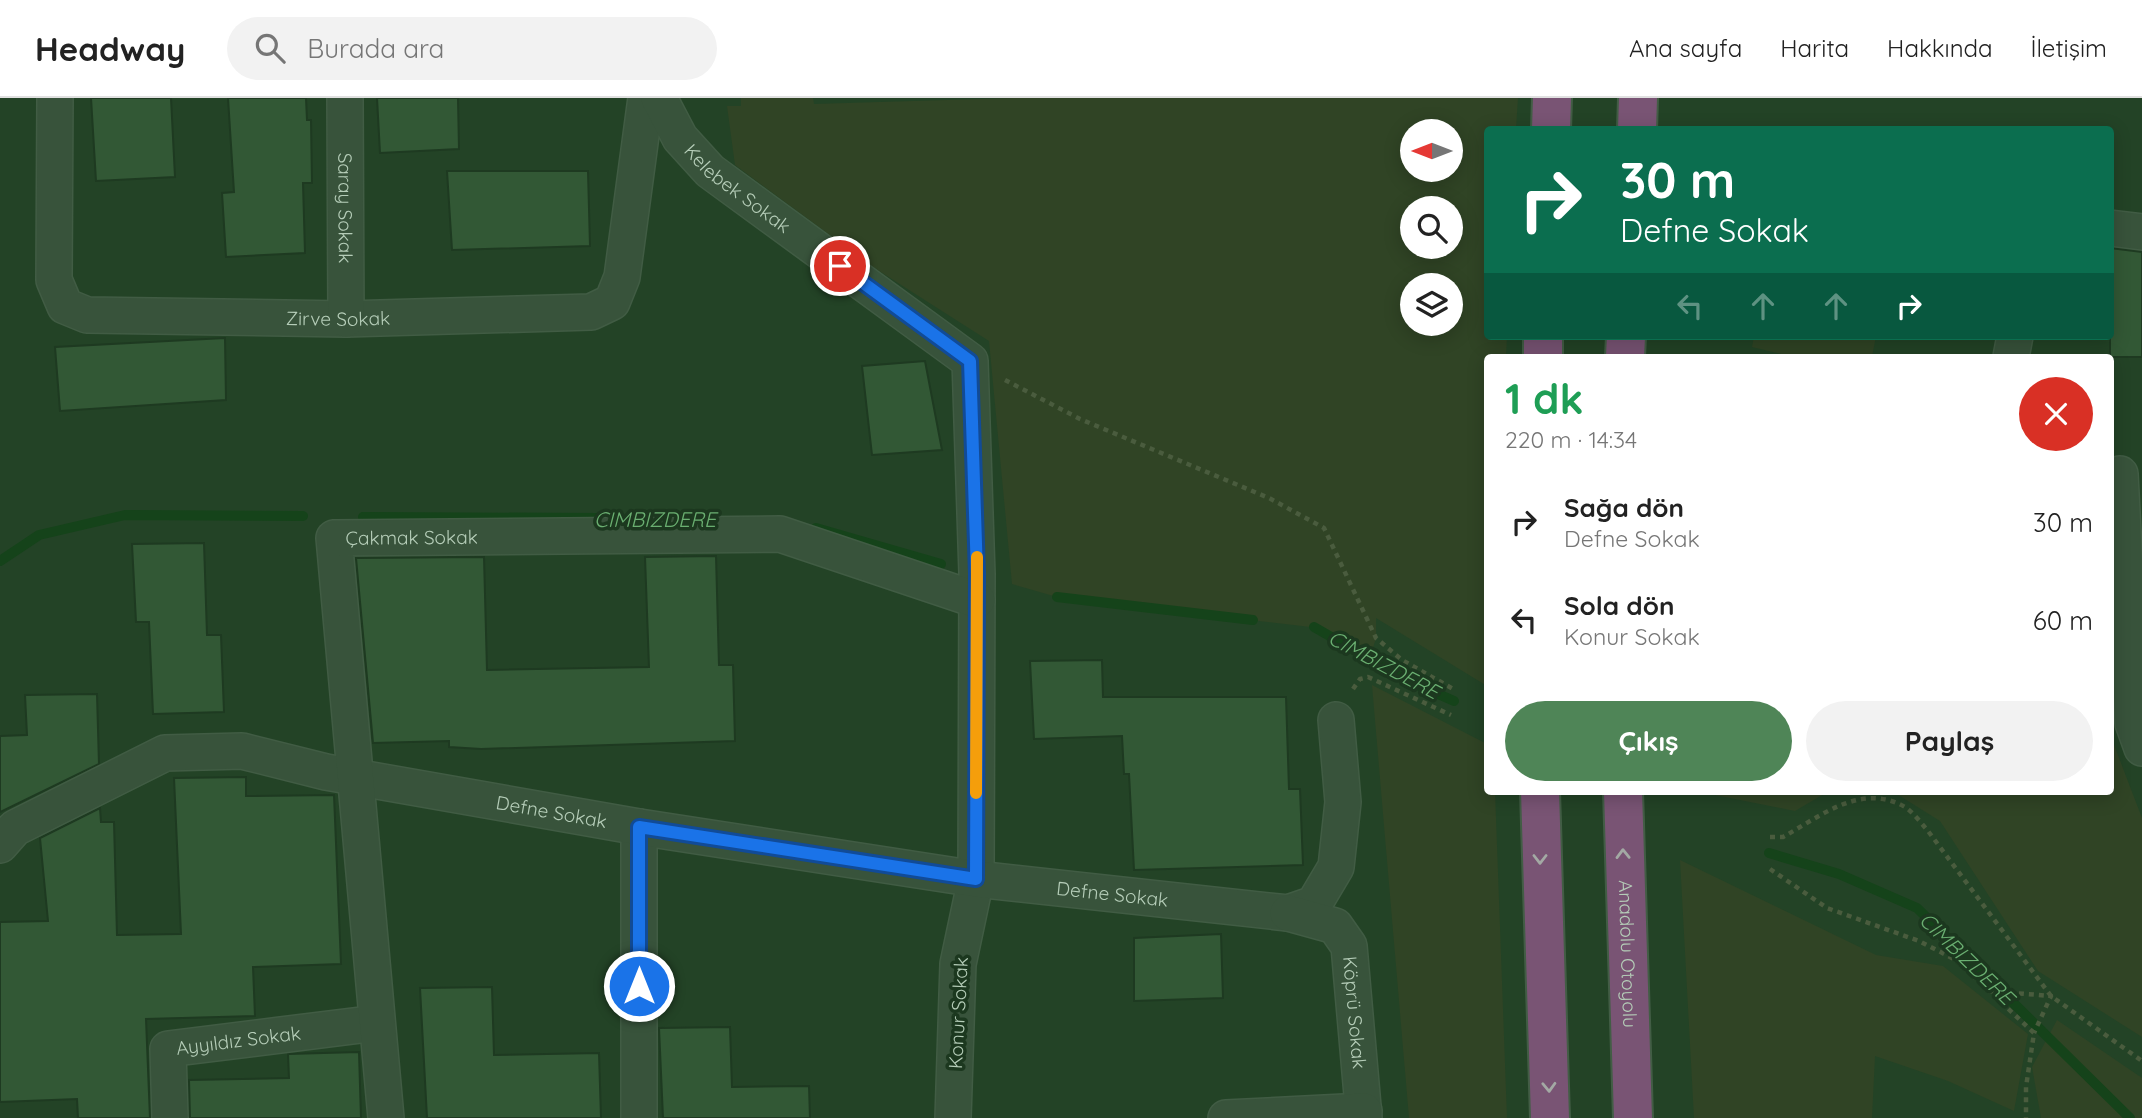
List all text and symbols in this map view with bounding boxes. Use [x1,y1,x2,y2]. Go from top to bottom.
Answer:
search box [227,17,717,80]
text: Headway [35,28,185,69]
icon: search [251,29,289,67]
text: Burada ara [307,32,444,65]
text: Ana sayfa [1629,33,1742,63]
text: Harita [1780,33,1849,63]
text: Hakkında [1887,33,1993,63]
text: İletişim [2031,33,2107,63]
north arrow [1400,119,1463,182]
map controls [1400,119,1463,336]
street label: Kelebek Sokak [679,139,795,238]
text: 30 m [1620,149,1735,210]
street label: Saray Sokak [333,153,358,263]
icon: right [1505,154,1596,245]
button: search [1400,196,1463,259]
text: Defne Sokak [1620,210,1809,250]
pin [810,236,870,296]
icon: arrive [821,247,859,285]
button: layers [1400,273,1463,336]
icon: left [1671,287,1709,325]
icon: ahead [1744,287,1782,325]
icon: ahead [1817,287,1855,325]
icon: right [1890,287,1928,325]
street label: Zirve Sokak [286,306,391,331]
text: 1 dk [1505,372,1583,425]
button: close [2019,377,2093,451]
text: 220 m · 14:34 [1505,425,1637,454]
text: Sağa dön [1564,491,1684,524]
icon: right [1505,503,1543,541]
water label: CIMBIZDERE [594,506,719,532]
text: 30 m [2033,506,2093,539]
text: Defne Sokak [1564,524,1700,553]
street label: Çakmak Sokak [345,525,478,550]
text: Sola dön [1564,589,1674,622]
icon: left [1505,601,1543,639]
text: 60 m [2033,604,2093,637]
text: Konur Sokak [1564,622,1700,651]
water label: CIMBIZDERE [1324,624,1447,706]
button: Çıkış [1505,701,1792,781]
button: Paylaş [1806,701,2093,781]
street label: Defne Sokak [494,790,609,833]
one-way arrow [1615,848,1631,859]
one-way arrow [1532,854,1548,865]
street label: Defne Sokak [1055,876,1170,912]
street label: Anadolu Otoyolu [1614,880,1642,1028]
water label: CIMBIZDERE [1914,906,2022,1012]
position arrow [602,949,676,1023]
street label: Köprü Sokak [1338,955,1372,1070]
street label: Konur Sokak [943,956,973,1070]
street label: Ayyıldız Sokak [175,1021,302,1060]
one-way arrow [1541,1081,1556,1092]

